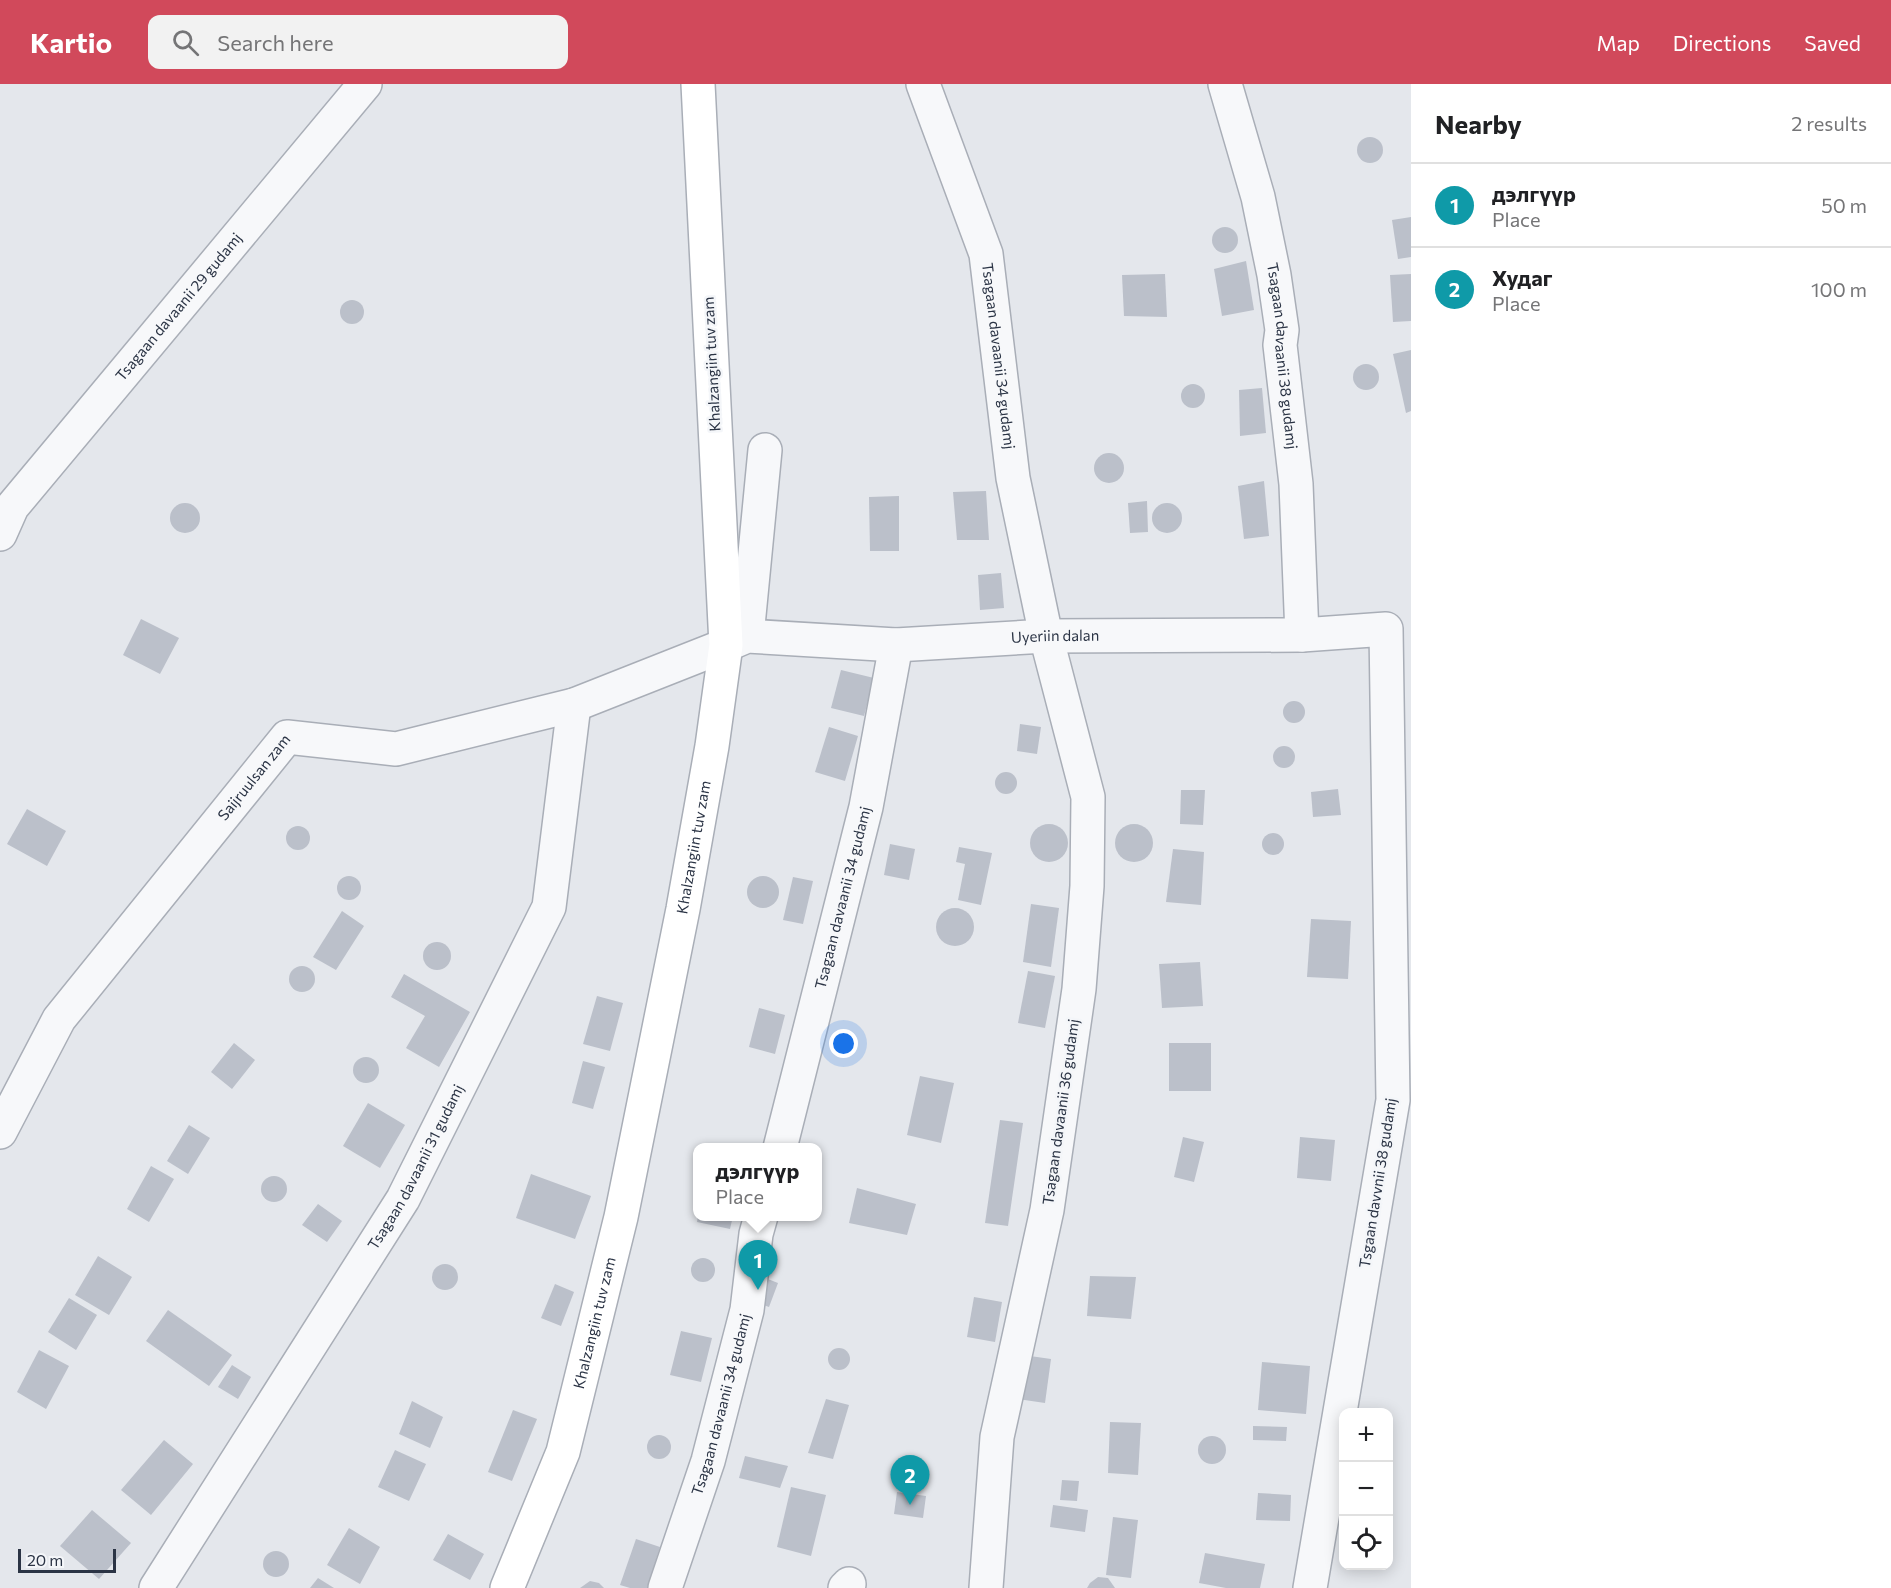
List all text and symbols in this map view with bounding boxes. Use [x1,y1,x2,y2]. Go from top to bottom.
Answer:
search box [148,15,568,69]
text: Kartio [30,25,112,59]
icon: search [169,26,202,59]
text: Search here [217,29,334,56]
text: Map [1597,30,1640,55]
text: Directions [1673,30,1771,55]
text: Saved [1804,30,1861,55]
text: Nearby [1435,108,1522,139]
text: 2 results [1791,111,1867,135]
text: дэлгүүр [1492,180,1576,207]
text: 1 [1450,193,1459,217]
text: 50 m [1821,193,1867,217]
text: Place [1492,207,1541,231]
street label: Tsagaan davaanii 29 gudamj [111,229,245,384]
street label: Tsagaan davaanii 38 gudamj [1264,261,1302,450]
street label: Tsagaan davaanii 34 gudamj [979,262,1019,450]
text: Худаг [1492,264,1552,291]
text: 2 [1449,277,1460,301]
text: 100 m [1811,277,1867,301]
text: Place [1492,291,1541,315]
street label: Khalzangiin tuv zam [698,296,724,432]
street label: Uyeriin dalan [1010,626,1099,646]
street label: Saijruulsan zam [213,730,294,824]
street label: Khalzangiin tuv zam [672,779,714,915]
street label: Tsagaan davaanii 34 gudamj [810,804,874,991]
street label: Tsagaan davaanii 36 gudamj [1038,1018,1082,1206]
your location [829,1029,858,1058]
street label: Tsagaan davaanii 31 gudamj [363,1081,467,1253]
street label: Tsgaan davvnii 38 gudamj [1355,1097,1399,1269]
popup [693,1143,822,1221]
text: дэлгүүр [715,1157,800,1184]
text: Place [715,1184,764,1208]
pin: 1 [738,1240,777,1290]
street label: Khalzangiin tuv zam [569,1255,619,1390]
street label: Tsagaan davaanii 34 gudamj [687,1312,754,1498]
map controls [1339,1408,1393,1570]
button: + [1339,1408,1393,1462]
pin: 2 [890,1456,930,1505]
button: − [1339,1462,1393,1516]
button: locate [1339,1516,1393,1570]
scale bar [18,1546,116,1574]
text: 20 m [27,1550,63,1569]

